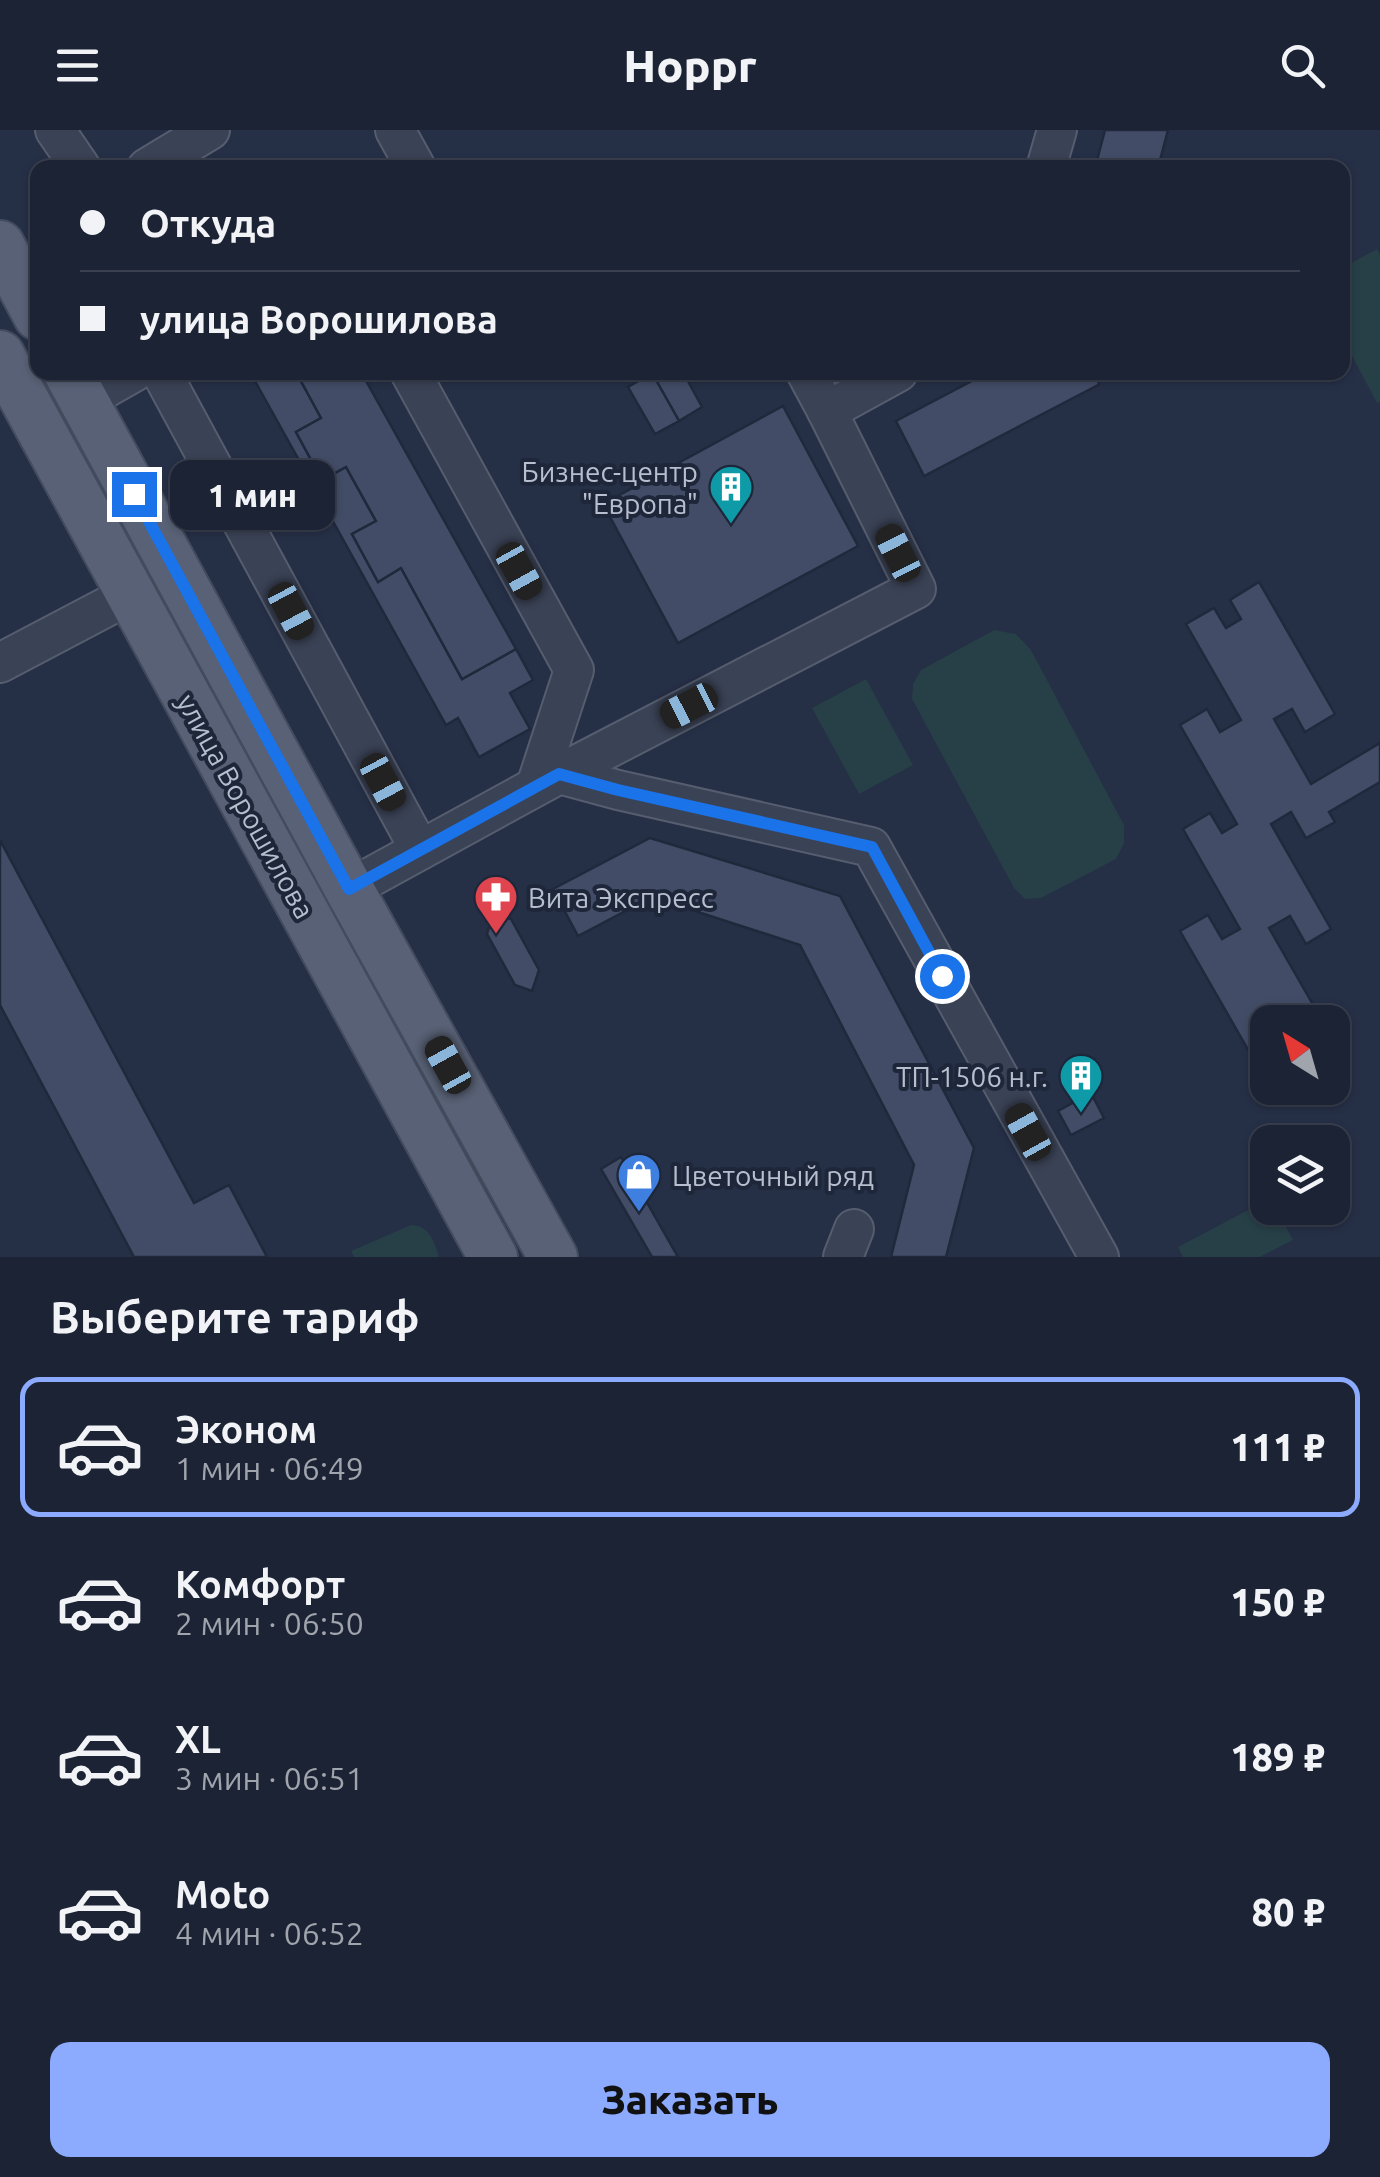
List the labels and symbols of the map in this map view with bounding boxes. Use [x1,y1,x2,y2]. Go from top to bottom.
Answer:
place label: Бизнес-центр "Европа" [521,456,698,519]
callout: 1 мин [169,459,334,529]
building icon: Бизнес-центр "Европа" [708,464,754,525]
route end [112,472,157,517]
car [871,519,925,587]
car [491,537,547,605]
car [264,577,318,645]
car [655,679,723,733]
street label: улица Ворошилова [171,688,321,924]
car [356,748,410,816]
pharmacy icon: Вита Экспресс [473,874,519,935]
place label: Вита Экспресс [528,882,714,913]
route start [920,954,965,999]
north arrow [1250,1005,1350,1105]
car [420,1031,476,1099]
building icon: ТП-1506 н.г. [1058,1053,1104,1114]
place label: ТП-1506 н.г. [896,1061,1048,1092]
car [1000,1098,1056,1166]
shop icon: Цветочный ряд [616,1152,662,1213]
place label: Цветочный ряд [672,1160,874,1191]

